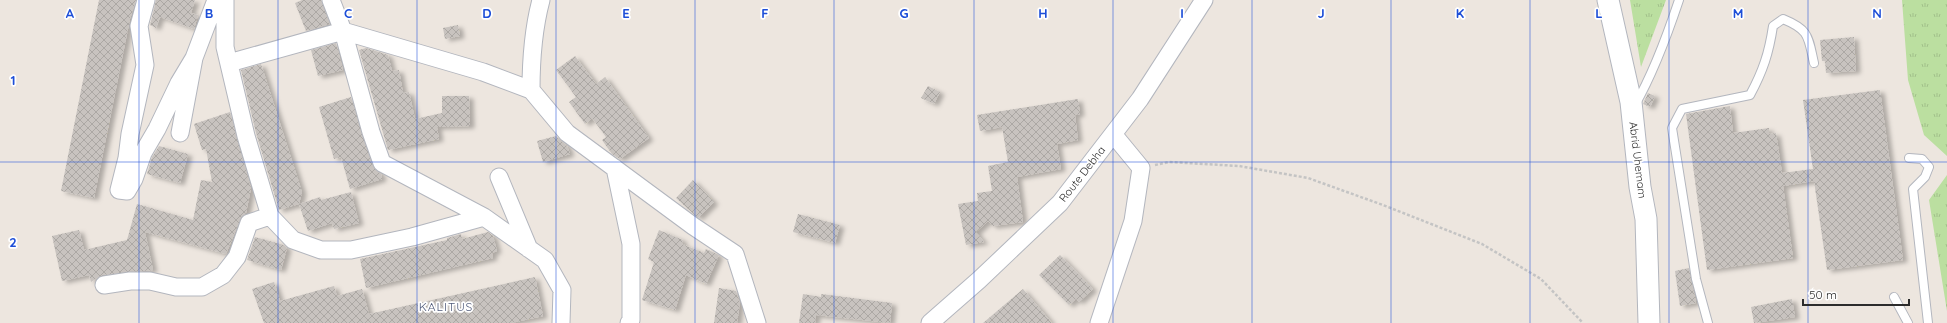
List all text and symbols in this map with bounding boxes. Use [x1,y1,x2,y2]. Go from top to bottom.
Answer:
text: A [66,5,75,21]
text: B [205,5,213,21]
text: C [344,5,352,21]
text: D [482,5,492,21]
text: E [622,5,630,21]
text: F [761,5,769,21]
text: G [899,5,909,21]
text: H [1038,5,1048,21]
text: I [1180,5,1184,21]
text: J [1317,5,1325,21]
text: K [1456,5,1465,21]
text: L [1595,5,1603,21]
text: M [1733,5,1743,21]
text: N [1872,5,1882,21]
text: 1 [10,72,16,88]
street label: Abrid Uhemam [1626,121,1650,199]
street label: Route Debha [1056,143,1108,205]
text: 2 [9,234,17,250]
scale bar [1803,281,1909,307]
text: 50 m [1809,287,1837,302]
district label: KALITUS [419,299,473,314]

